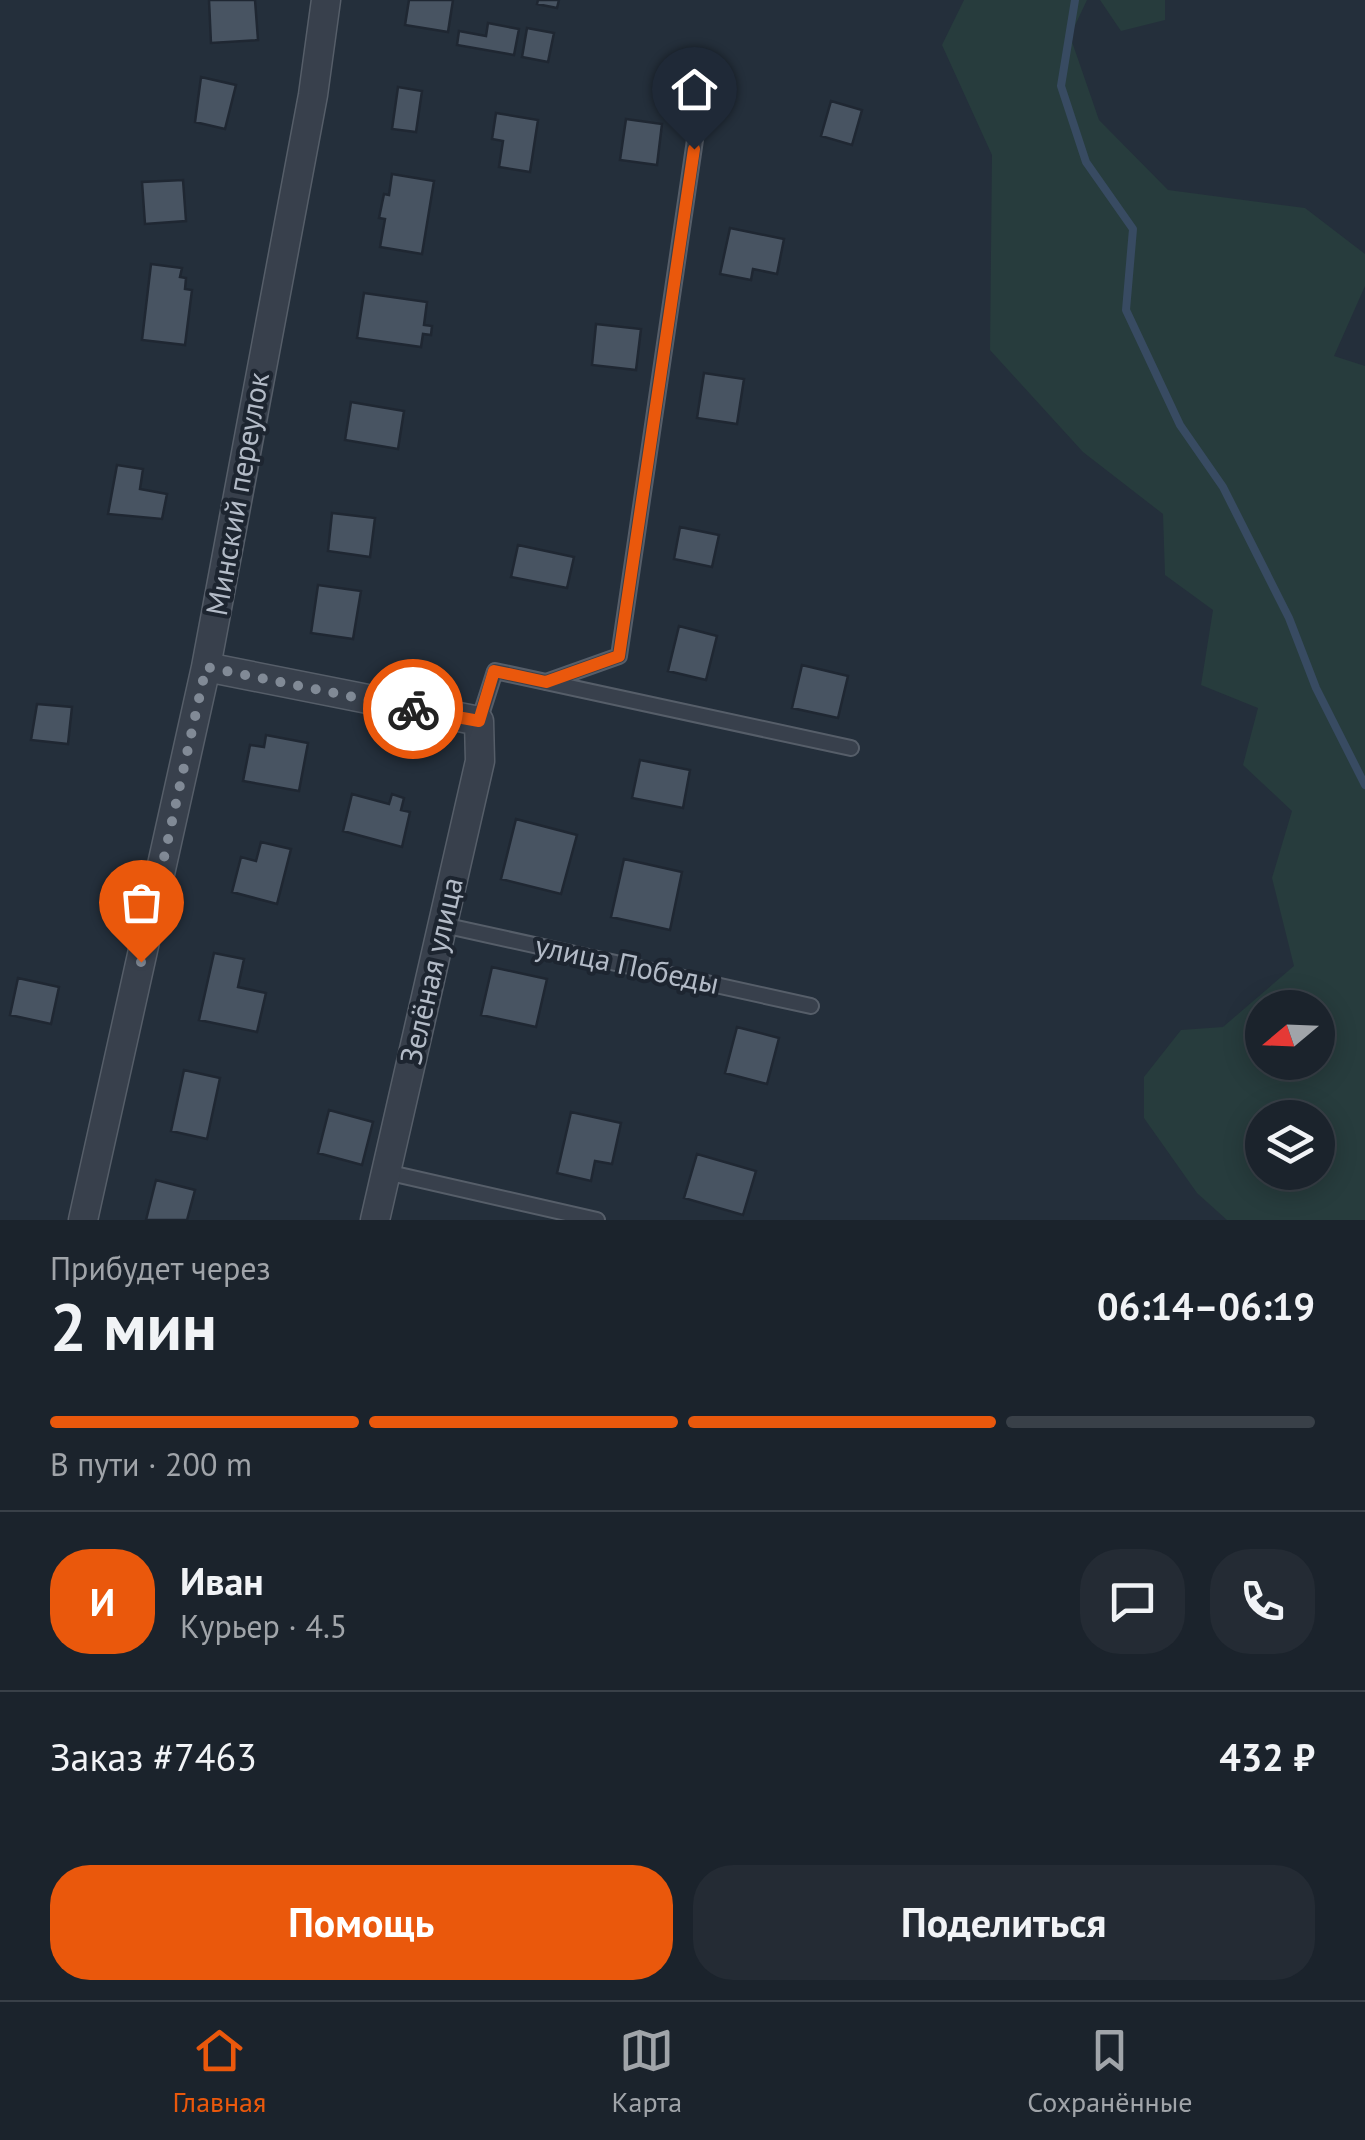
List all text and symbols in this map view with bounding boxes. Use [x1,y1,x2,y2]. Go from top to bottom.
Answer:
pin [652,47,737,150]
icon: home [667,62,722,117]
street label: Минский переулок [196,368,277,618]
courier [363,659,463,759]
icon: bike [386,682,441,737]
pin [99,860,184,963]
street label: Зелёная улица [390,873,471,1068]
icon: bag [114,875,169,930]
street label: улица Победы [532,925,723,1002]
north arrow [1245,990,1335,1080]
map controls [1245,990,1335,1190]
button: layers [1245,1100,1335,1190]
text: Прибудет через [50,1247,271,1289]
text: 06:14–06:19 [1097,1281,1315,1330]
text: 2 мин [50,1284,217,1368]
text: В пути · 200 m [50,1443,252,1485]
button: chat [1080,1549,1185,1654]
button: phone [1210,1549,1315,1654]
text: Иван [180,1556,264,1605]
text: И [90,1577,115,1626]
text: Курьер · 4.5 [180,1605,347,1647]
text: Заказ #7463 [50,1732,257,1781]
text: 432 ₽ [1219,1732,1315,1781]
button: Помощь [50,1865,673,1980]
button: Поделиться [693,1865,1315,1980]
tab: Главная [173,2023,266,2120]
tab: Карта [611,2023,682,2120]
tab: Сохранённые [1027,2023,1192,2120]

